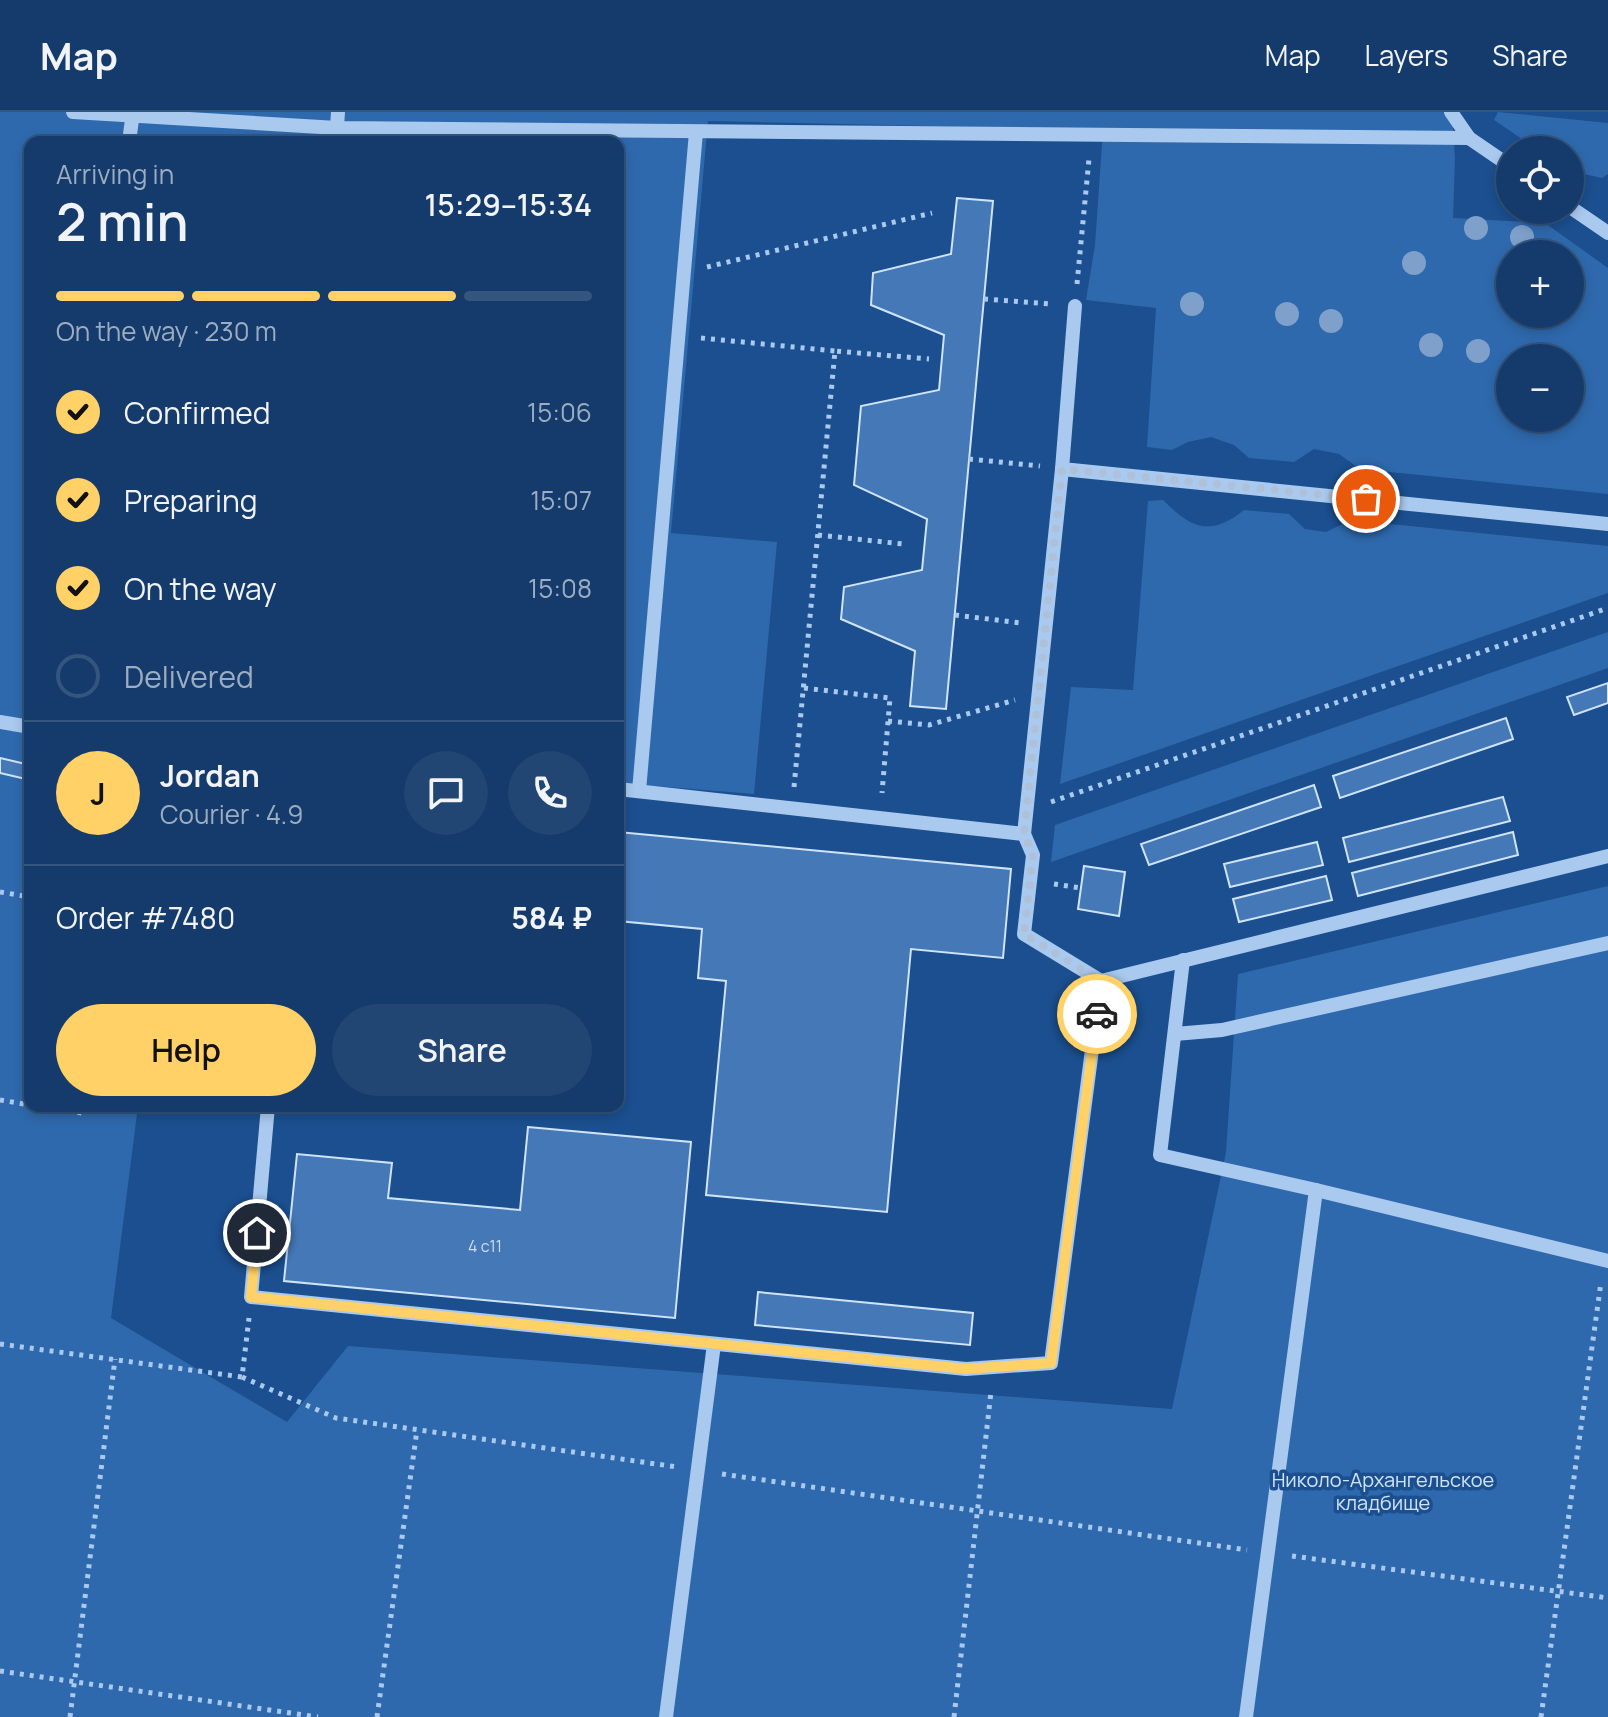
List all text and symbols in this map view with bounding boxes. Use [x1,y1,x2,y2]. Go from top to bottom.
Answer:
text: Map [40,29,118,81]
text: Map [1265,36,1321,74]
text: Layers [1365,36,1448,74]
text: Share [1492,36,1568,74]
map controls [1496,136,1584,432]
button: locate [1496,136,1584,224]
text: Arriving in [56,156,174,192]
text: 15:29–15:34 [425,184,592,225]
text: 2 min [56,186,189,257]
button: + [1496,240,1584,328]
text: On the way · 230 m [56,313,277,349]
button: − [1496,344,1584,432]
icon: check [56,390,100,434]
text: Confirmed [124,392,271,433]
text: 15:06 [527,394,592,430]
pin [1332,465,1400,533]
icon: bag [1344,477,1388,521]
icon: check [56,478,100,522]
text: Preparing [124,480,258,521]
text: 15:07 [530,482,592,518]
icon: check [56,566,100,610]
text: On the way [124,568,277,609]
text: 15:08 [528,570,592,606]
text: Delivered [124,656,254,697]
button: chat [404,751,488,835]
button: phone [508,751,592,835]
text: Jordan [160,755,260,796]
text: J [90,773,106,814]
text: Courier · 4.9 [160,796,303,832]
text: Order #7480 [56,897,235,938]
text: 584 ₽ [511,897,592,938]
courier [1057,974,1137,1054]
icon: car [1075,992,1119,1036]
button: Help [56,1004,316,1096]
button: Share [332,1004,592,1096]
pin [223,1199,291,1267]
icon: home [235,1211,279,1255]
house number: 4 с11 [468,1235,502,1257]
park label: Николо-Архангельское кладбище [1272,1466,1494,1516]

